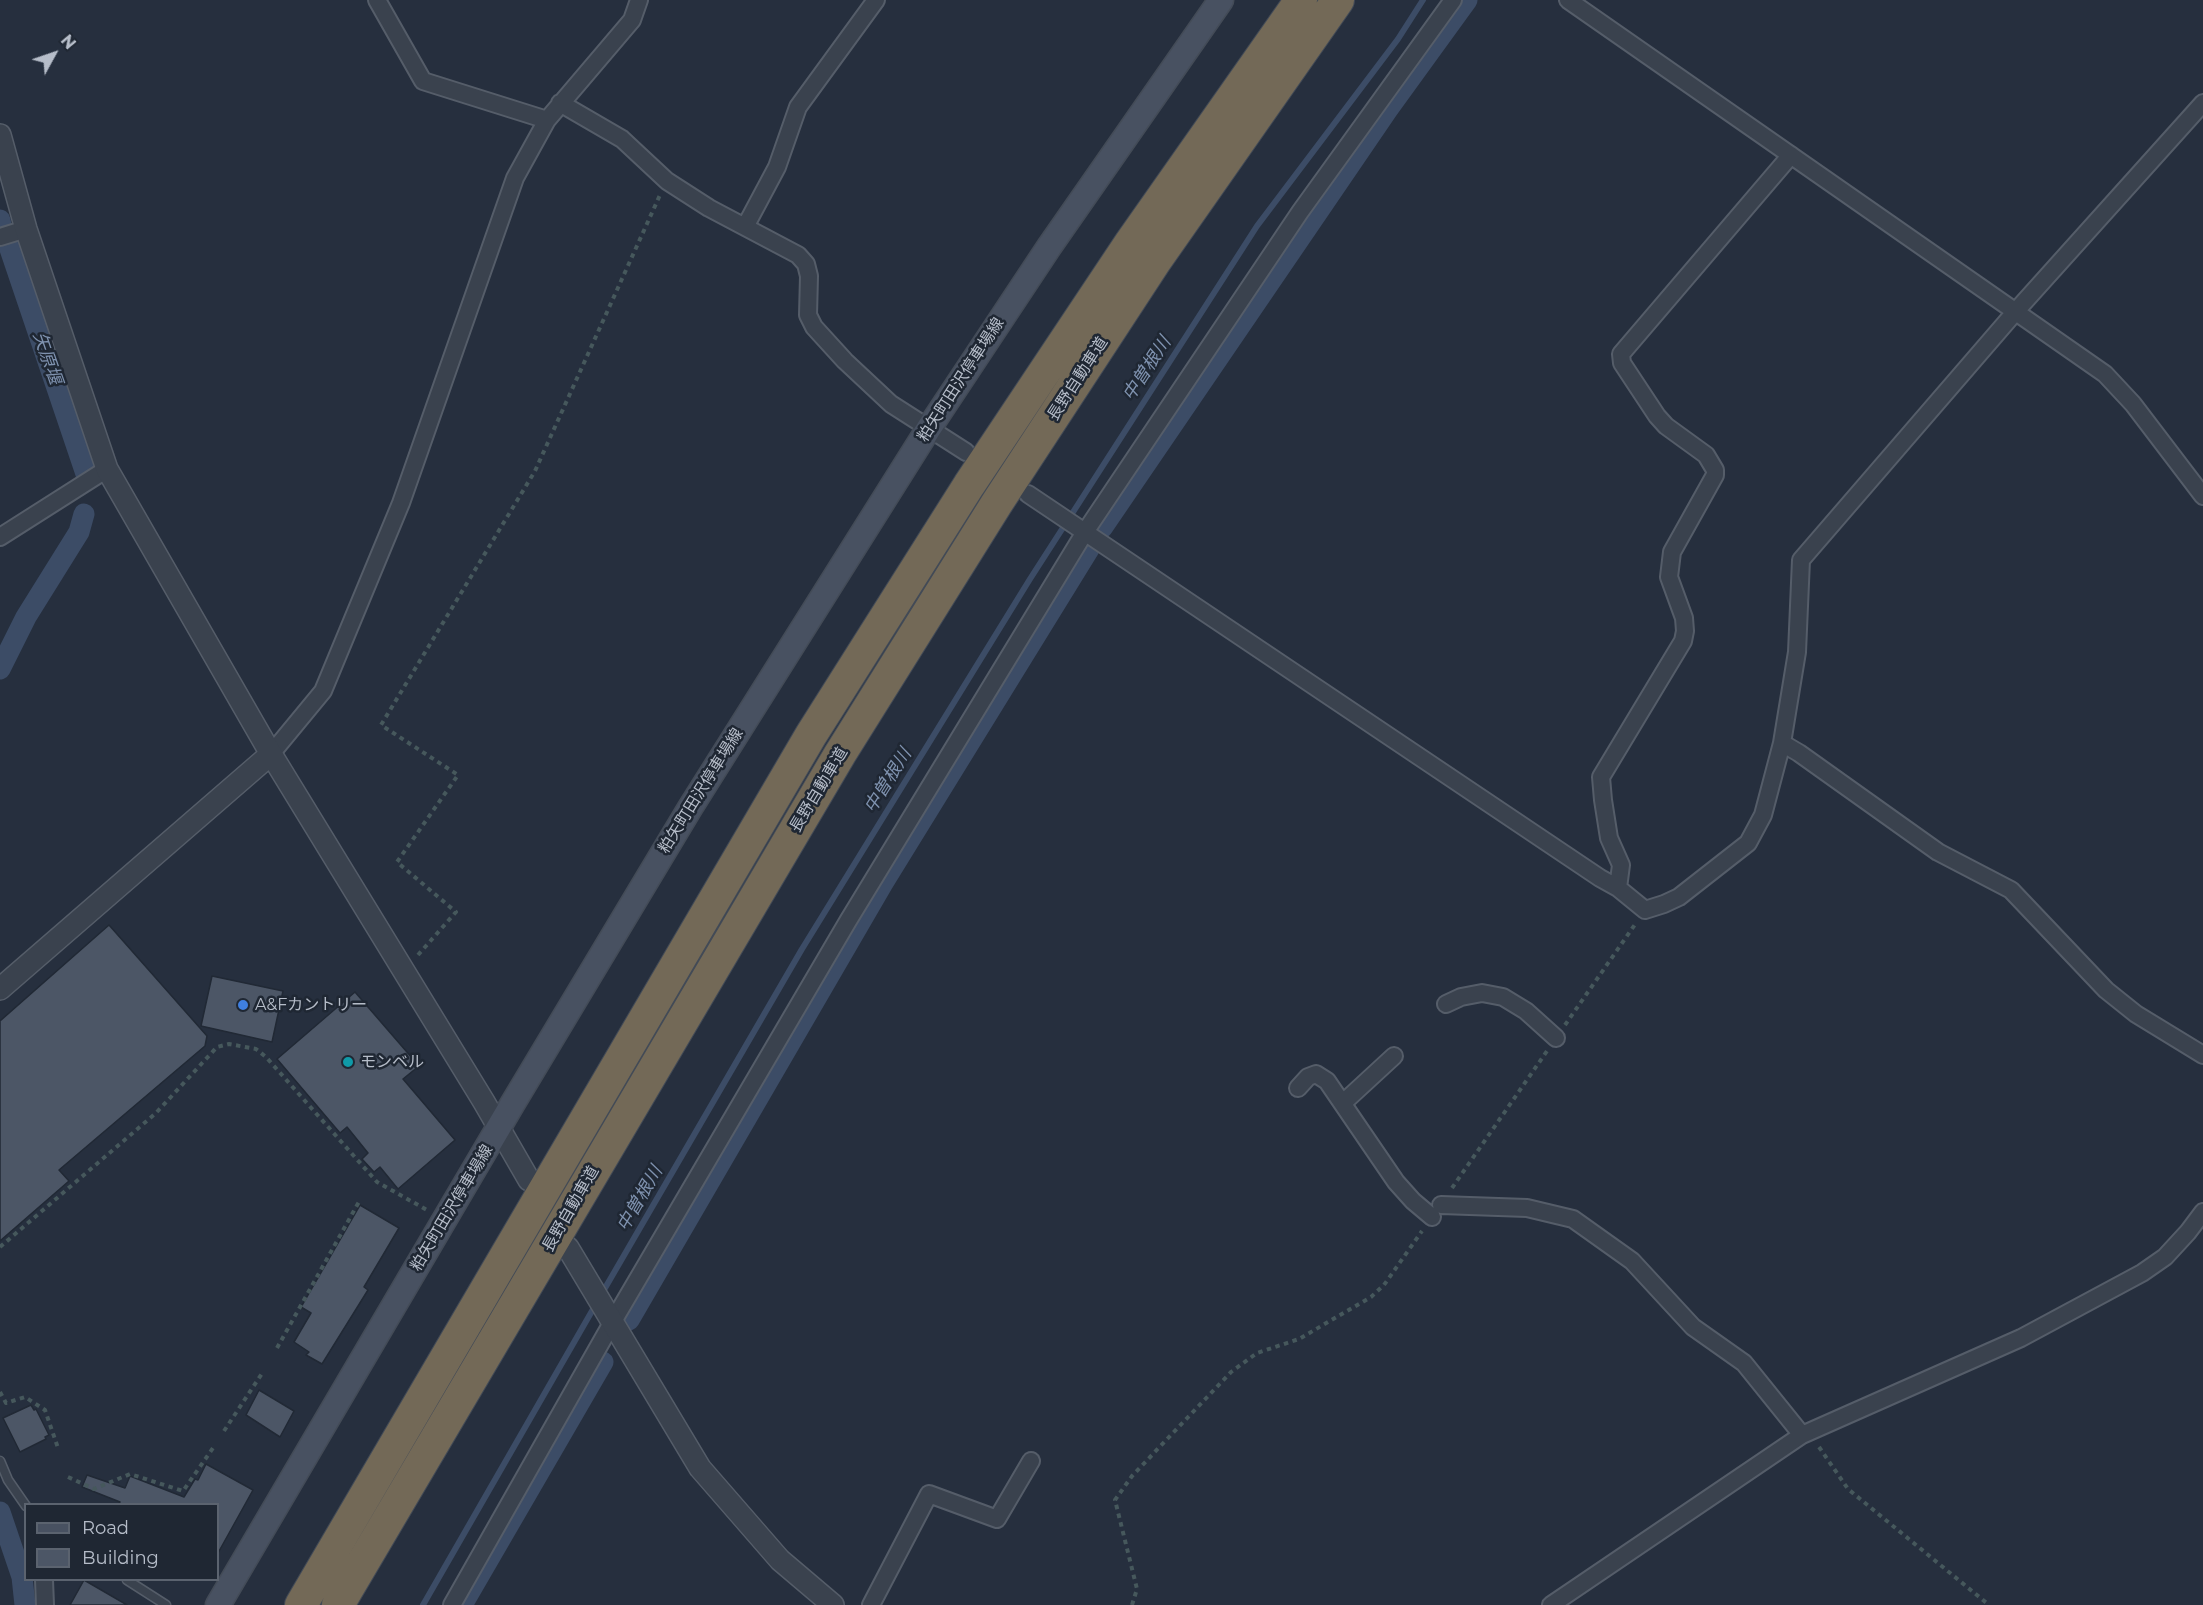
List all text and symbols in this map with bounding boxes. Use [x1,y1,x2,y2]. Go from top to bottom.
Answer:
north arrow [24,24,84,84]
text: N [57,31,80,53]
street label: 粕矢町田沢停車場線 [914,314,1008,446]
water label: 矢原堰 [28,329,66,387]
water label: 中曽根川 [1118,333,1176,405]
street label: 長野自動車道 [1044,334,1112,424]
street label: 粕矢町田沢停車場線 [655,725,747,857]
street label: 長野自動車道 [786,744,852,836]
water label: 中曽根川 [860,745,916,817]
place label: A&Fカントリー [255,995,367,1015]
marker: A&Fカントリー [236,998,250,1012]
place label: モンベル [360,1052,424,1072]
marker: モンベル [341,1055,355,1069]
street label: 粕矢町田沢停車場線 [407,1141,497,1275]
water label: 中曽根川 [613,1162,667,1236]
street label: 長野自動車道 [539,1163,603,1255]
legend [24,1503,219,1581]
text: Road [82,1517,129,1539]
text: Building [82,1547,159,1569]

